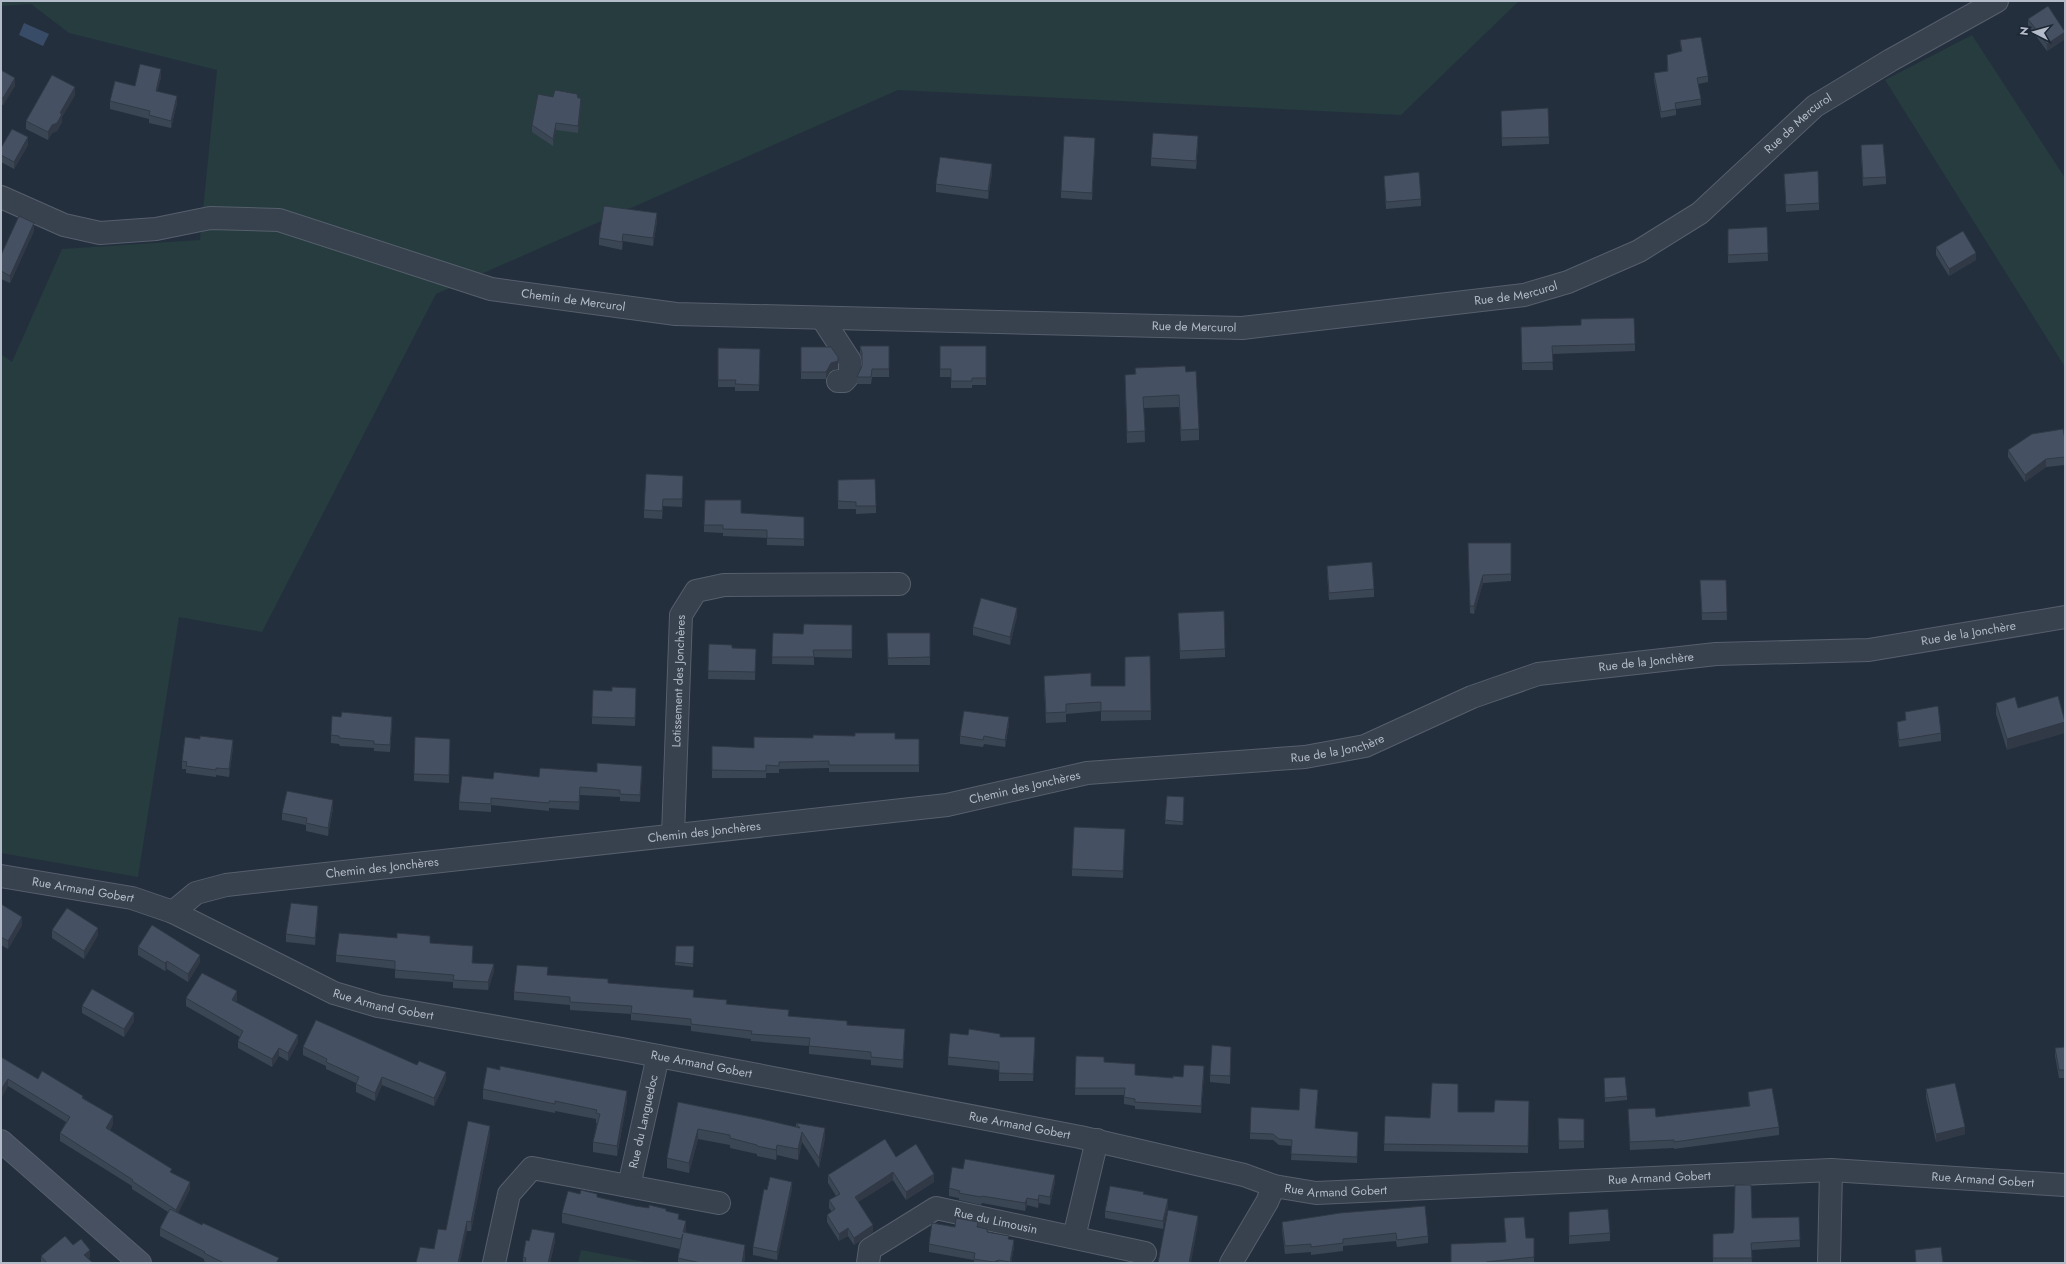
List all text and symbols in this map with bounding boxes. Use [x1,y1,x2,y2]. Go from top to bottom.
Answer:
north arrow [2014,12,2054,52]
text: N [2016,26,2032,36]
street label: Rue de Mercurol [1760,89,1835,158]
street label: Rue de Mercurol [1473,277,1560,310]
street label: Chemin de Mercurol [520,284,626,316]
street label: Rue de Mercurol [1152,317,1237,337]
street label: Lotissement des Jonchères [667,614,690,748]
street label: Rue de la Jonchère [1920,616,2017,650]
street label: Rue de la Jonchère [1598,648,1695,676]
street label: Rue de la Jonchère [1290,729,1387,767]
street label: Chemin des Jonchères [967,766,1082,809]
street label: Chemin des Jonchères [647,817,762,847]
street label: Chemin des Jonchères [325,852,440,883]
street label: Rue Armand Gobert [31,872,136,907]
street label: Rue Armand Gobert [331,984,435,1025]
street label: Rue Armand Gobert [649,1046,754,1083]
street label: Rue du Languedoc [624,1073,663,1170]
street label: Rue Armand Gobert [968,1107,1072,1144]
street label: Rue Armand Gobert [1608,1166,1711,1189]
street label: Rue Armand Gobert [1931,1167,2035,1192]
street label: Rue Armand Gobert [1283,1179,1388,1202]
street label: Rue du Limousin [953,1203,1039,1239]

